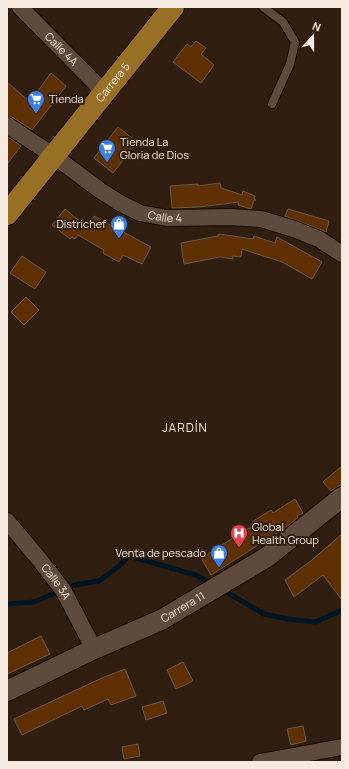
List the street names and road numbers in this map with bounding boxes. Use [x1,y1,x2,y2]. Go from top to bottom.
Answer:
street label: Calle 4A [42,29,82,69]
street label: Carrera 5 [92,59,133,105]
street label: Calle 4 [147,207,182,225]
street label: Calle 3A [38,560,75,602]
street label: Carrera 11 [158,588,207,626]

